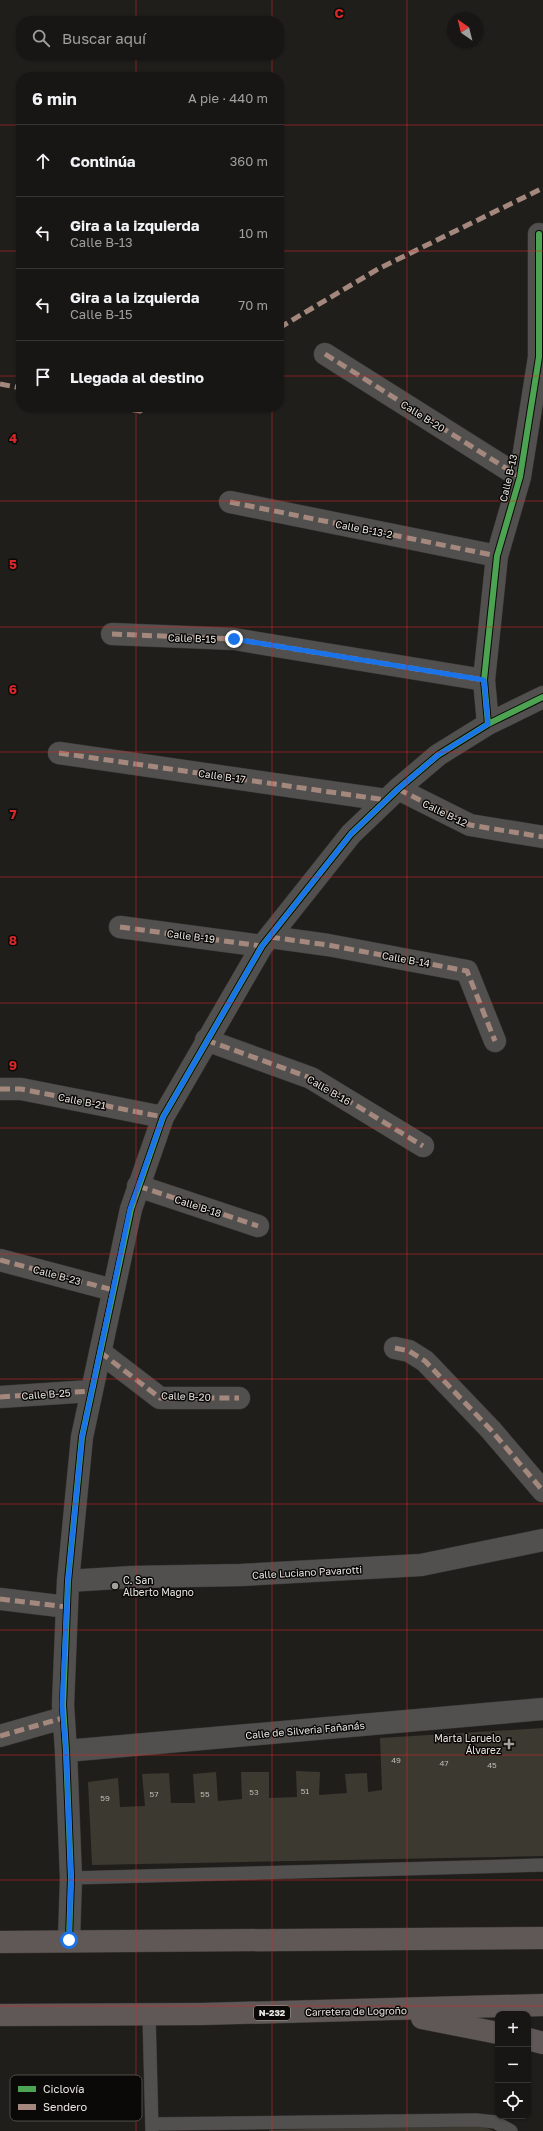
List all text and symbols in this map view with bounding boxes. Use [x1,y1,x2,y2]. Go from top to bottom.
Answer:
text: C [334,5,344,21]
north arrow [447,12,483,48]
search box [16,16,284,60]
icon: search [30,27,52,49]
text: Buscar aquí [62,29,146,47]
text: 6 min [32,88,77,109]
text: A pie · 440 m [188,90,268,106]
icon: ahead [32,150,54,172]
text: Continúa [70,152,136,170]
text: 360 m [230,153,268,169]
text: Gira a la izquierda [70,216,200,234]
icon: left [32,222,54,244]
text: 10 m [239,225,268,241]
text: Calle B-13 [70,234,133,250]
text: Gira a la izquierda [70,288,200,306]
icon: left [32,294,54,316]
text: 70 m [238,297,268,313]
text: Calle B-15 [70,306,133,322]
icon: arrive [32,366,54,388]
text: Llegada al destino [70,368,204,386]
street label: Calle B-20 [399,398,447,434]
text: 4 [9,430,17,446]
street label: Calle B-13 [497,453,519,503]
street label: Calle B-13-2 [334,518,394,540]
text: 5 [9,556,17,572]
route end [225,630,243,648]
street label: Calle B-15 [168,631,216,645]
text: 6 [9,681,17,697]
street label: Calle B-17 [198,767,246,785]
street label: Calle B-12 [421,797,469,829]
text: 7 [9,806,17,822]
street label: Calle B-19 [166,927,216,945]
text: 8 [9,932,17,948]
street label: Calle B-14 [381,949,431,969]
text: 9 [9,1057,17,1073]
street label: Calle B-16 [305,1073,353,1107]
street label: Calle B-21 [57,1091,107,1112]
street label: Calle B-18 [173,1193,223,1219]
street label: Calle B-23 [32,1263,82,1287]
street label: Calle B-25 [21,1386,71,1402]
street label: Calle B-20 [161,1389,211,1403]
street label: Calle Luciano Pavarotti [252,1563,362,1581]
place label: C. San Alberto Magno [123,1574,194,1598]
marker: C. San Alberto Magno [110,1581,120,1591]
street label: Calle de Silveria Fañanás [245,1719,365,1741]
place label: Marta Laruelo Álvarez [434,1732,501,1756]
marker: Marta Laruelo Álvarez [504,1739,514,1749]
house number: 49 [391,1755,401,1765]
house number: 47 [439,1758,449,1768]
house number: 45 [487,1760,497,1770]
house number: 51 [301,1786,309,1796]
house number: 53 [249,1787,259,1797]
house number: 57 [150,1789,158,1799]
house number: 55 [200,1789,210,1799]
house number: 59 [100,1793,110,1803]
route start [60,1931,78,1949]
street label: Carretera de Logroño [305,2004,407,2018]
road number: N-232 [254,2006,290,2020]
map controls [495,2011,531,2119]
button: + [495,2011,531,2047]
button: − [495,2047,531,2083]
legend [10,2075,142,2121]
text: Ciclovía [43,2082,85,2095]
button: locate [495,2083,531,2119]
text: Sendero [43,2100,88,2113]

